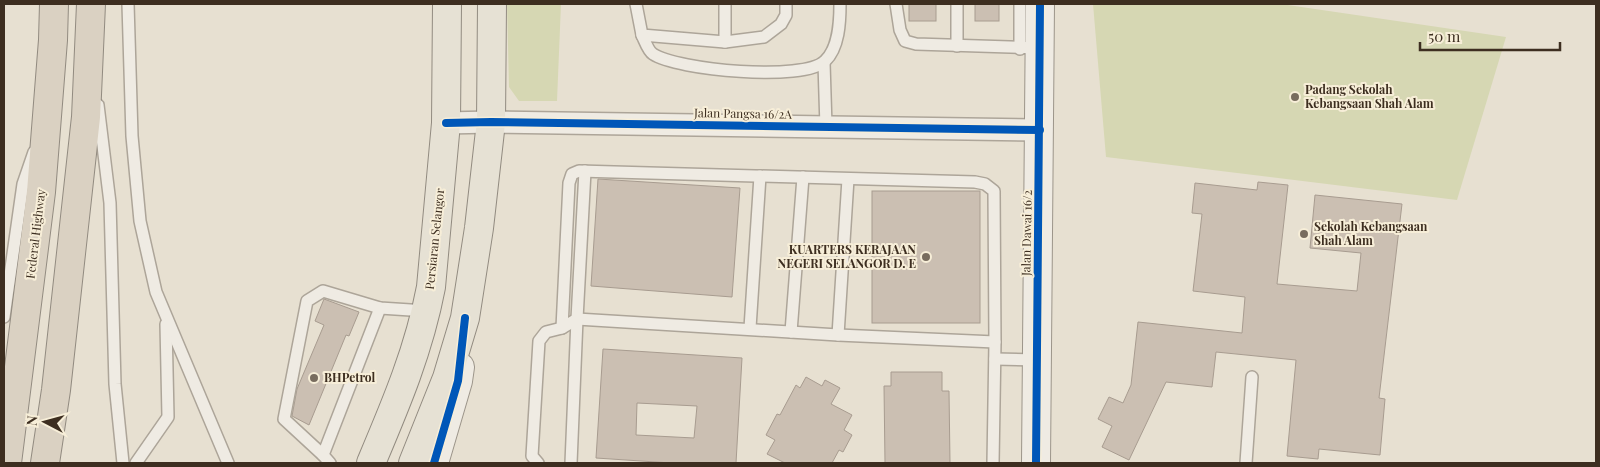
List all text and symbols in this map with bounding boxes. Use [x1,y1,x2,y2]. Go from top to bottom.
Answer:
scale bar [1420,20,1560,52]
text: 50 m [1428,26,1461,46]
place label: Padang Sekolah Kebangsaan Shah Alam [1305,81,1434,111]
marker: Padang Sekolah Kebangsaan Shah Alam [1289,91,1301,103]
street label: Jalan Pangsa 16/2A [693,104,792,122]
street label: Persiaran Selangor [421,187,447,290]
street label: Federal Highway [22,188,48,280]
street label: Jalan Dawai 16/2 [1017,190,1035,277]
place label: Sekolah Kebangsaan Shah Alam [1314,218,1428,248]
marker: Sekolah Kebangsaan Shah Alam [1298,228,1310,240]
place label: KUARTERS KERAJAAN NEGERI SELANGOR D. E [777,241,916,271]
marker: KUARTERS KERAJAAN NEGERI SELANGOR D. E [920,251,932,263]
place label: BHPetrol [324,369,376,385]
marker: BHPetrol [308,372,320,384]
north arrow [20,397,70,447]
text: N [22,415,42,427]

